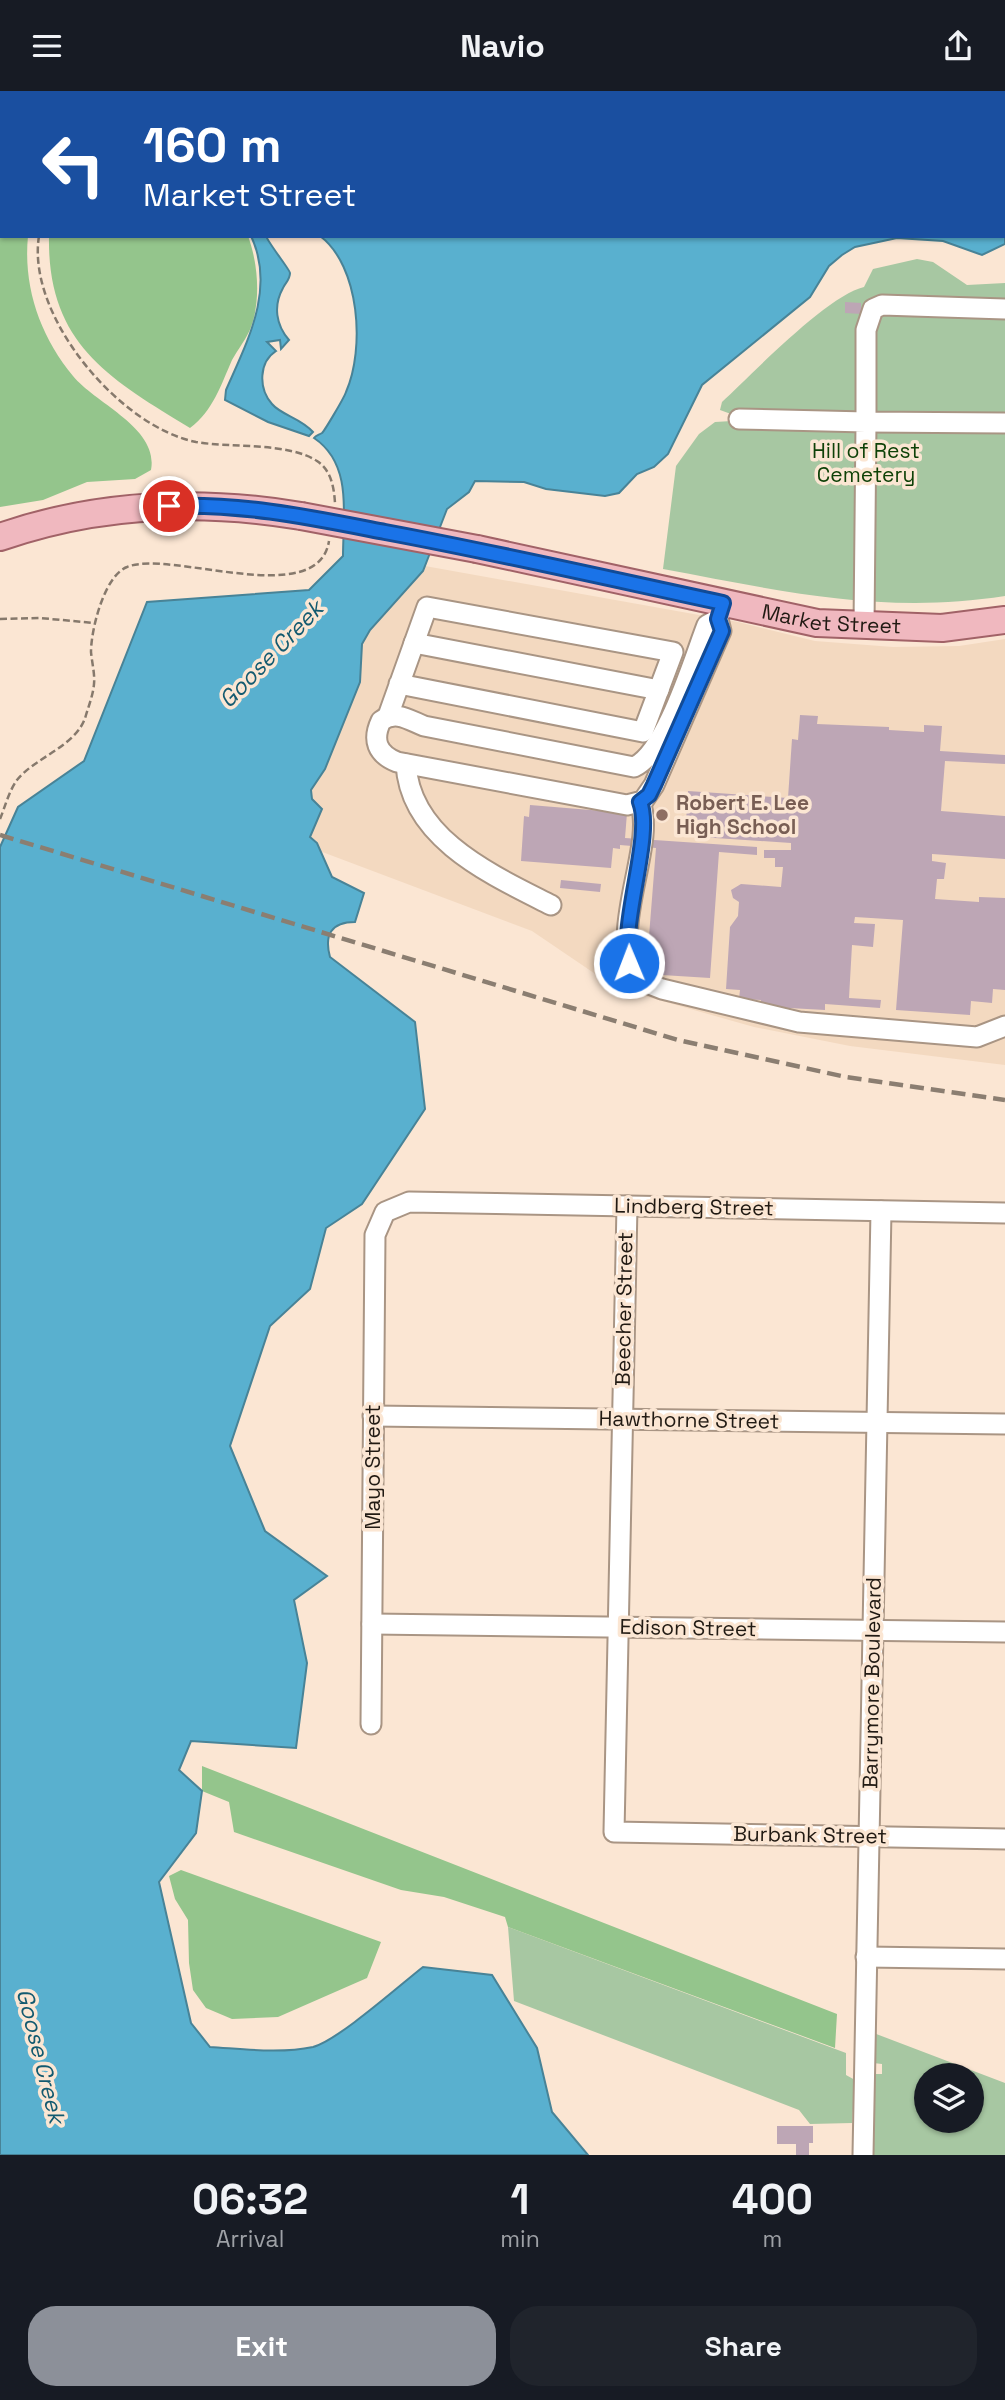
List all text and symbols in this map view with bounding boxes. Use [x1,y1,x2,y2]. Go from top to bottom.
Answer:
text: Navio [460,26,545,66]
icon: menu [28,27,66,65]
icon: share [939,27,977,65]
text: 160 m [143,114,281,176]
icon: left [28,119,119,210]
text: Market Street [143,175,357,215]
park label: Hill of Rest Cemetery [812,437,920,488]
pin [139,476,199,536]
icon: arrive [150,487,188,525]
water label: Goose Creek [212,592,332,714]
street label: Market Street [759,597,902,639]
place label: Robert E. Lee High School [676,789,809,840]
marker: Robert E. Lee High School [654,807,670,823]
position arrow [592,926,666,1000]
street label: Lindberg Street [614,1192,774,1221]
street label: Beecher Street [609,1232,638,1386]
street label: Mayo Street [359,1404,386,1530]
street label: Hawthorne Street [598,1404,780,1435]
street label: Barrymore Boulevard [856,1577,887,1789]
street label: Edison Street [619,1613,757,1642]
street label: Burbank Street [733,1820,887,1849]
water label: Goose Creek [10,1985,73,2129]
map controls [914,2063,984,2133]
button: layers [914,2063,984,2133]
text: 06:32 [192,2173,308,2226]
text: 1 [511,2173,530,2226]
text: 400 [732,2173,813,2226]
text: Arrival [216,2224,284,2254]
text: min [500,2224,540,2254]
text: m [762,2224,782,2254]
button: Exit [28,2306,496,2386]
button: Share [510,2306,977,2386]

